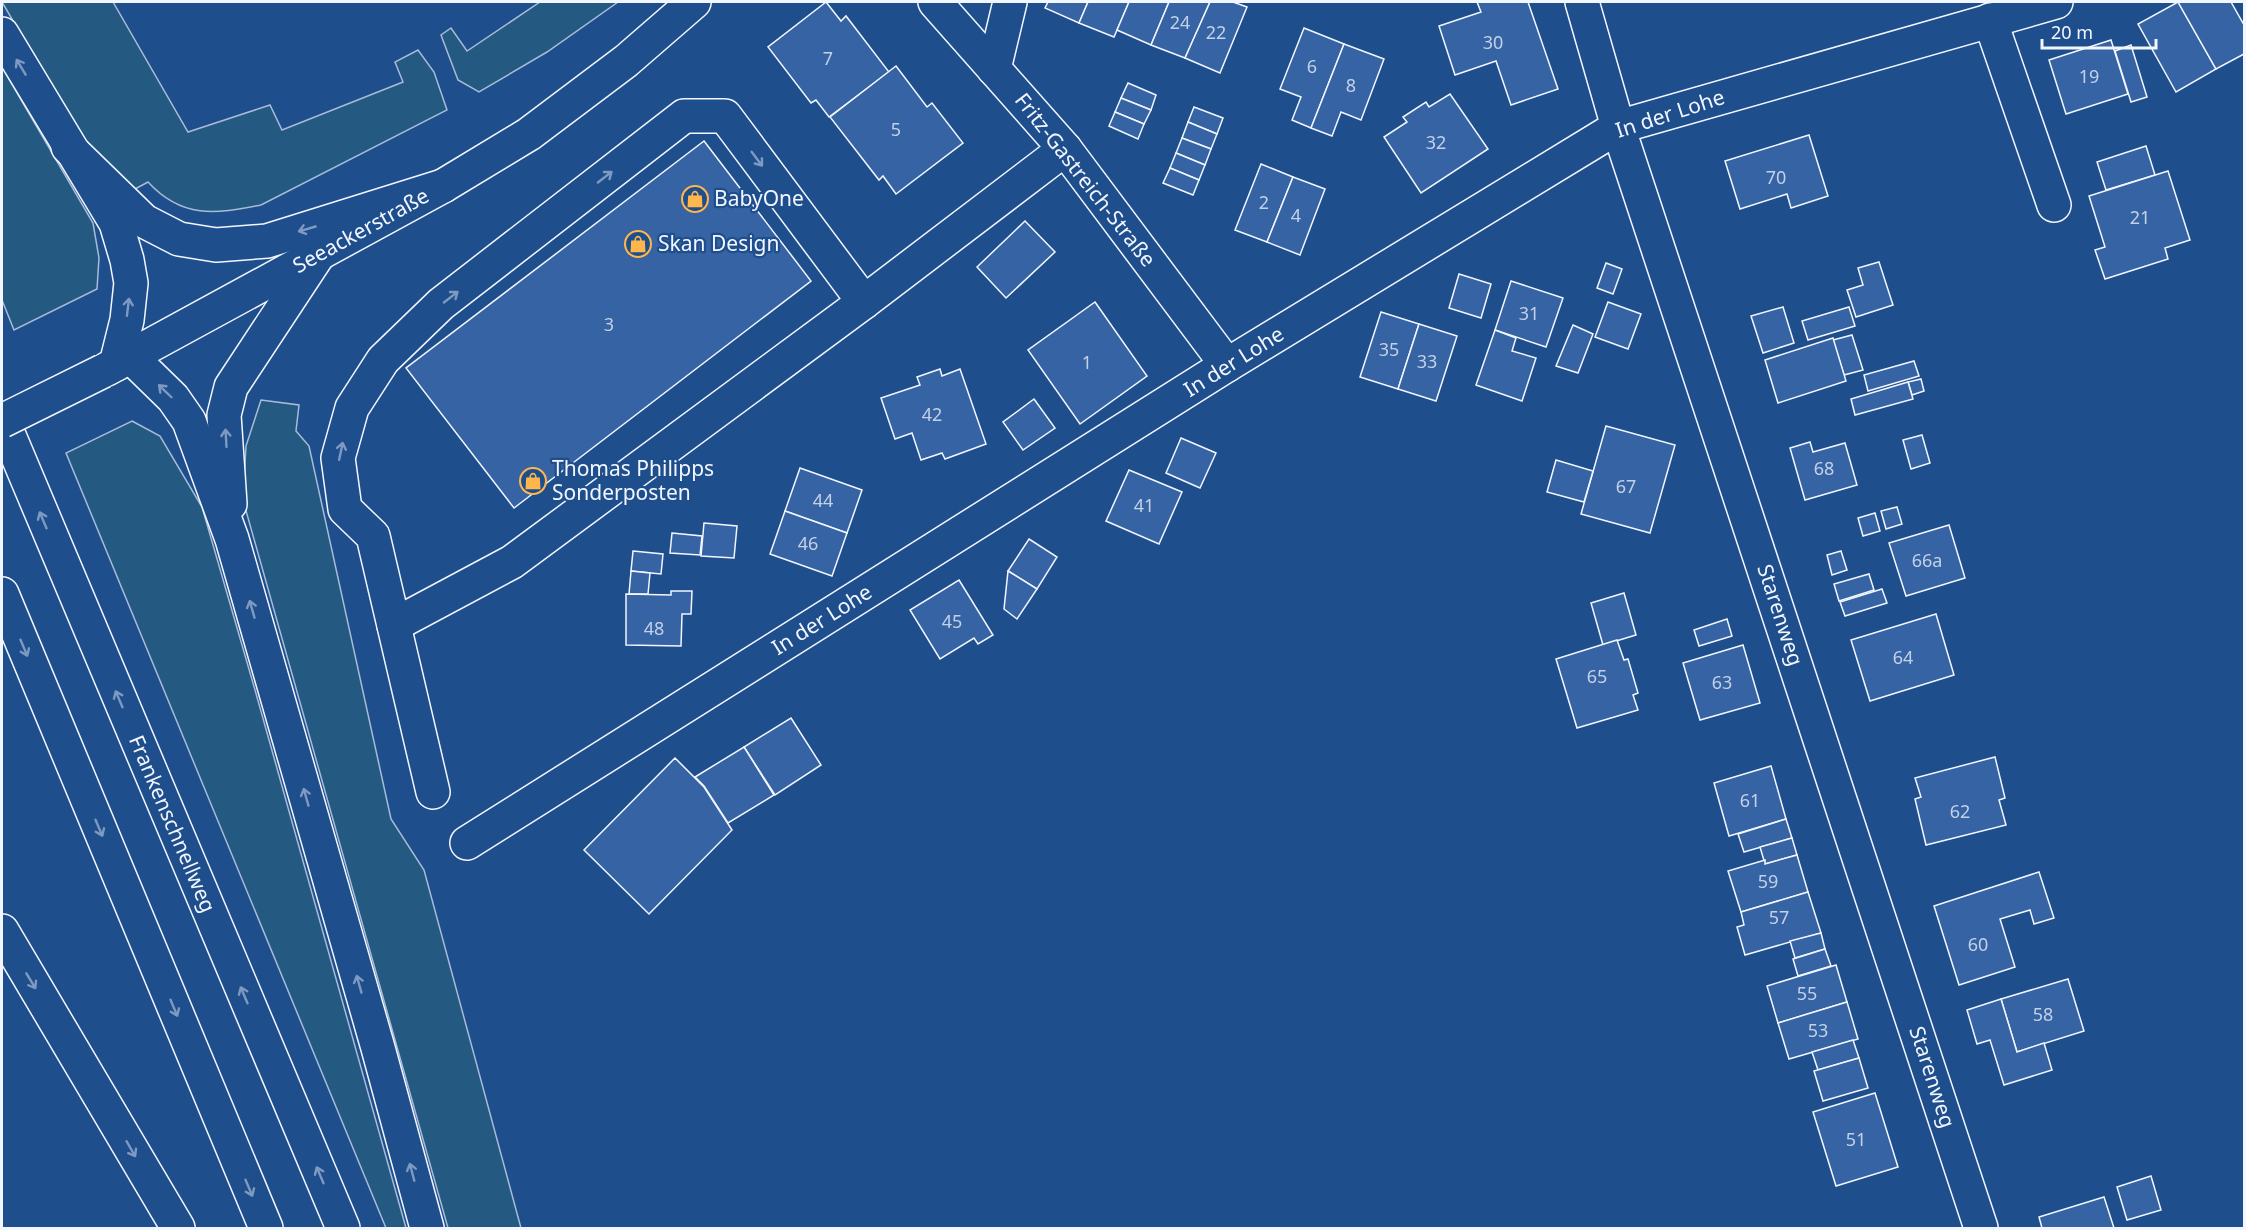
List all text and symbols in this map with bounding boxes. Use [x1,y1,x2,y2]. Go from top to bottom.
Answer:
house number: 24 [1170,10,1190,34]
scale bar [2042,12,2156,50]
house number: 22 [1206,20,1226,44]
text: 20 m [2051,20,2093,44]
house number: 30 [1483,30,1503,54]
house number: 7 [823,46,833,70]
house number: 6 [1307,54,1317,78]
one-way arrow [15,59,27,76]
house number: 19 [2079,64,2099,88]
house number: 8 [1346,73,1356,97]
street label: In der Lohe [1612,82,1728,144]
street label: Fritz-Gastreich-Straße [1009,87,1163,272]
house number: 5 [891,117,901,141]
house number: 32 [1426,130,1446,154]
one-way arrow [751,151,764,167]
house number: 70 [1766,165,1786,189]
one-way arrow [597,171,613,184]
street label: Seeackerstraße [287,181,434,279]
shop icon: BabyOne [680,184,710,214]
place label: BabyOne [714,184,804,212]
house number: 2 [1259,190,1269,214]
house number: 4 [1291,203,1301,227]
house number: 21 [2130,205,2150,229]
one-way arrow [298,224,317,235]
shop icon: Skan Design [623,229,653,259]
place label: Skan Design [658,229,780,257]
one-way arrow [442,290,458,303]
one-way arrow [123,298,134,318]
house number: 31 [1519,301,1539,325]
house number: 3 [604,312,614,336]
street label: In der Lohe [1178,319,1289,403]
house number: 35 [1379,337,1399,361]
house number: 33 [1417,349,1437,373]
house number: 1 [1082,350,1092,374]
one-way arrow [158,383,173,398]
house number: 42 [922,402,942,426]
one-way arrow [220,429,231,449]
one-way arrow [336,442,347,462]
place label: Thomas Philipps Sonderposten [552,454,714,506]
house number: 68 [1814,456,1834,480]
shop icon: Thomas Philipps Sonderposten [518,466,548,496]
house number: 67 [1616,474,1636,498]
house number: 44 [813,488,833,512]
house number: 41 [1134,493,1154,517]
one-way arrow [37,511,48,529]
house number: 46 [798,531,818,555]
house number: 66a [1912,548,1942,572]
street label: Starenweg [1751,560,1811,669]
street label: In der Lohe [766,577,877,661]
one-way arrow [246,600,257,619]
house number: 45 [942,609,962,633]
house number: 48 [644,616,664,640]
one-way arrow [19,638,30,656]
house number: 64 [1893,645,1913,669]
house number: 65 [1587,664,1607,688]
house number: 63 [1712,670,1732,694]
one-way arrow [113,691,124,709]
street label: Frankenschnellweg [123,731,223,917]
one-way arrow [299,788,311,807]
house number: 61 [1740,788,1760,812]
house number: 62 [1950,799,1970,823]
one-way arrow [94,818,105,836]
house number: 59 [1758,869,1778,893]
house number: 57 [1769,905,1789,929]
house number: 60 [1968,932,1988,956]
one-way arrow [26,972,38,989]
one-way arrow [353,975,364,994]
house number: 55 [1797,981,1817,1005]
one-way arrow [238,986,249,1005]
one-way arrow [169,998,180,1016]
house number: 58 [2033,1002,2053,1026]
house number: 53 [1808,1018,1828,1042]
street label: Starenweg [1903,1022,1963,1131]
house number: 51 [1846,1127,1866,1151]
one-way arrow [125,1140,137,1157]
one-way arrow [405,1163,417,1182]
one-way arrow [314,1166,325,1184]
one-way arrow [244,1178,255,1196]

